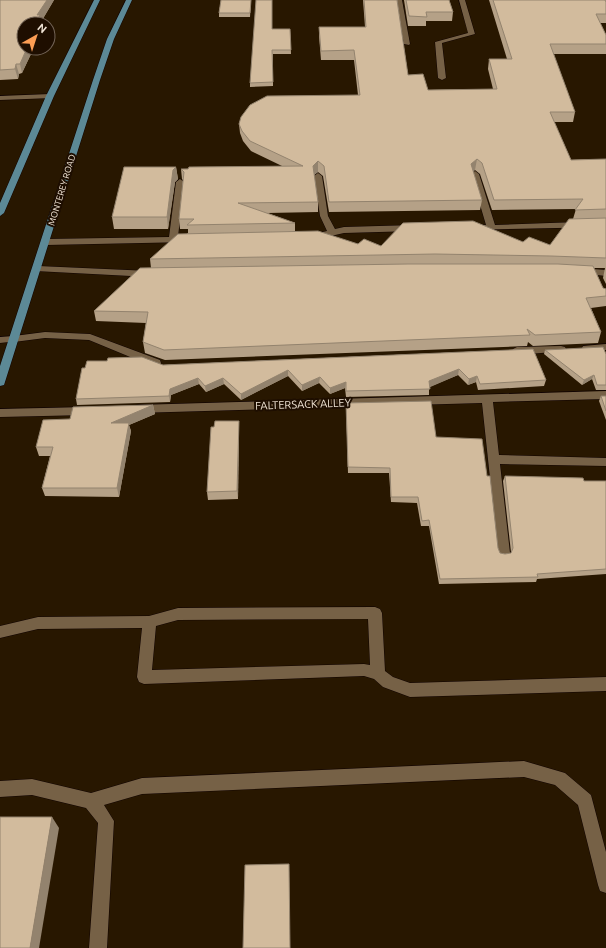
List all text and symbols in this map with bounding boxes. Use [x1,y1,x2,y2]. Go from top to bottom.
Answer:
north arrow [16,16,56,56]
text: N [35,21,49,35]
street label: MONTEREY ROAD [46,153,78,227]
street label: FALTERSACK ALLEY [255,396,352,412]

